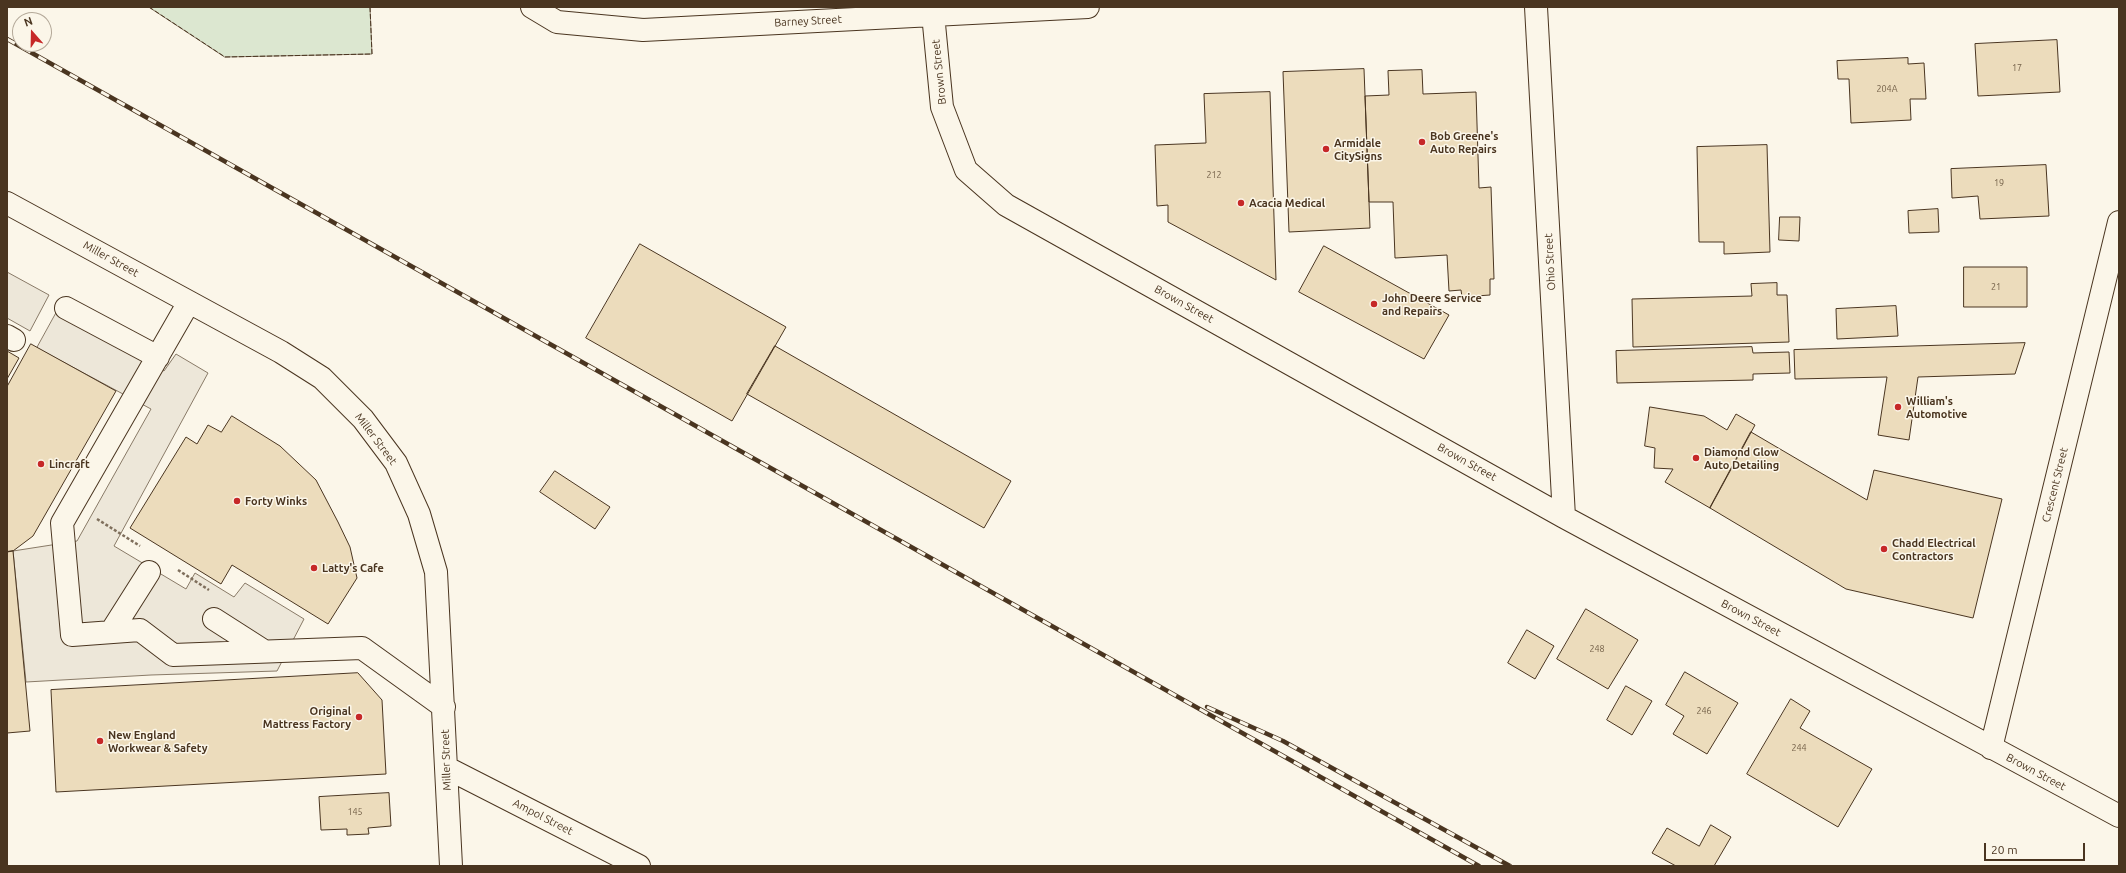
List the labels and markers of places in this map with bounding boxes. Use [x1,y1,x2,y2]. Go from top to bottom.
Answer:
place label: Bob Greene's Auto Repairs [1430,129,1498,155]
place label: Armidale CitySigns [1334,136,1382,162]
marker: Bob Greene's Auto Repairs [1417,137,1427,147]
marker: Armidale CitySigns [1321,144,1331,154]
place label: Acacia Medical [1249,196,1325,210]
marker: Acacia Medical [1236,198,1246,208]
place label: John Deere Service and Repairs [1382,291,1482,317]
marker: John Deere Service and Repairs [1369,299,1379,309]
place label: William's Automotive [1906,394,1967,420]
marker: William's Automotive [1893,402,1903,412]
place label: Diamond Glow Auto Detailing [1704,445,1779,471]
marker: Diamond Glow Auto Detailing [1691,453,1701,463]
place label: Lincraft [49,457,90,471]
marker: Lincraft [36,459,46,469]
place label: Forty Winks [245,494,307,508]
marker: Forty Winks [232,496,242,506]
place label: Chadd Electrical Contractors [1892,536,1976,562]
marker: Chadd Electrical Contractors [1879,544,1889,554]
place label: Latty's Cafe [322,561,384,575]
marker: Latty's Cafe [309,563,319,573]
place label: Original Mattress Factory [263,704,351,730]
marker: Original Mattress Factory [354,712,364,722]
place label: New England Workwear & Safety [108,728,207,754]
marker: New England Workwear & Safety [95,736,105,746]

